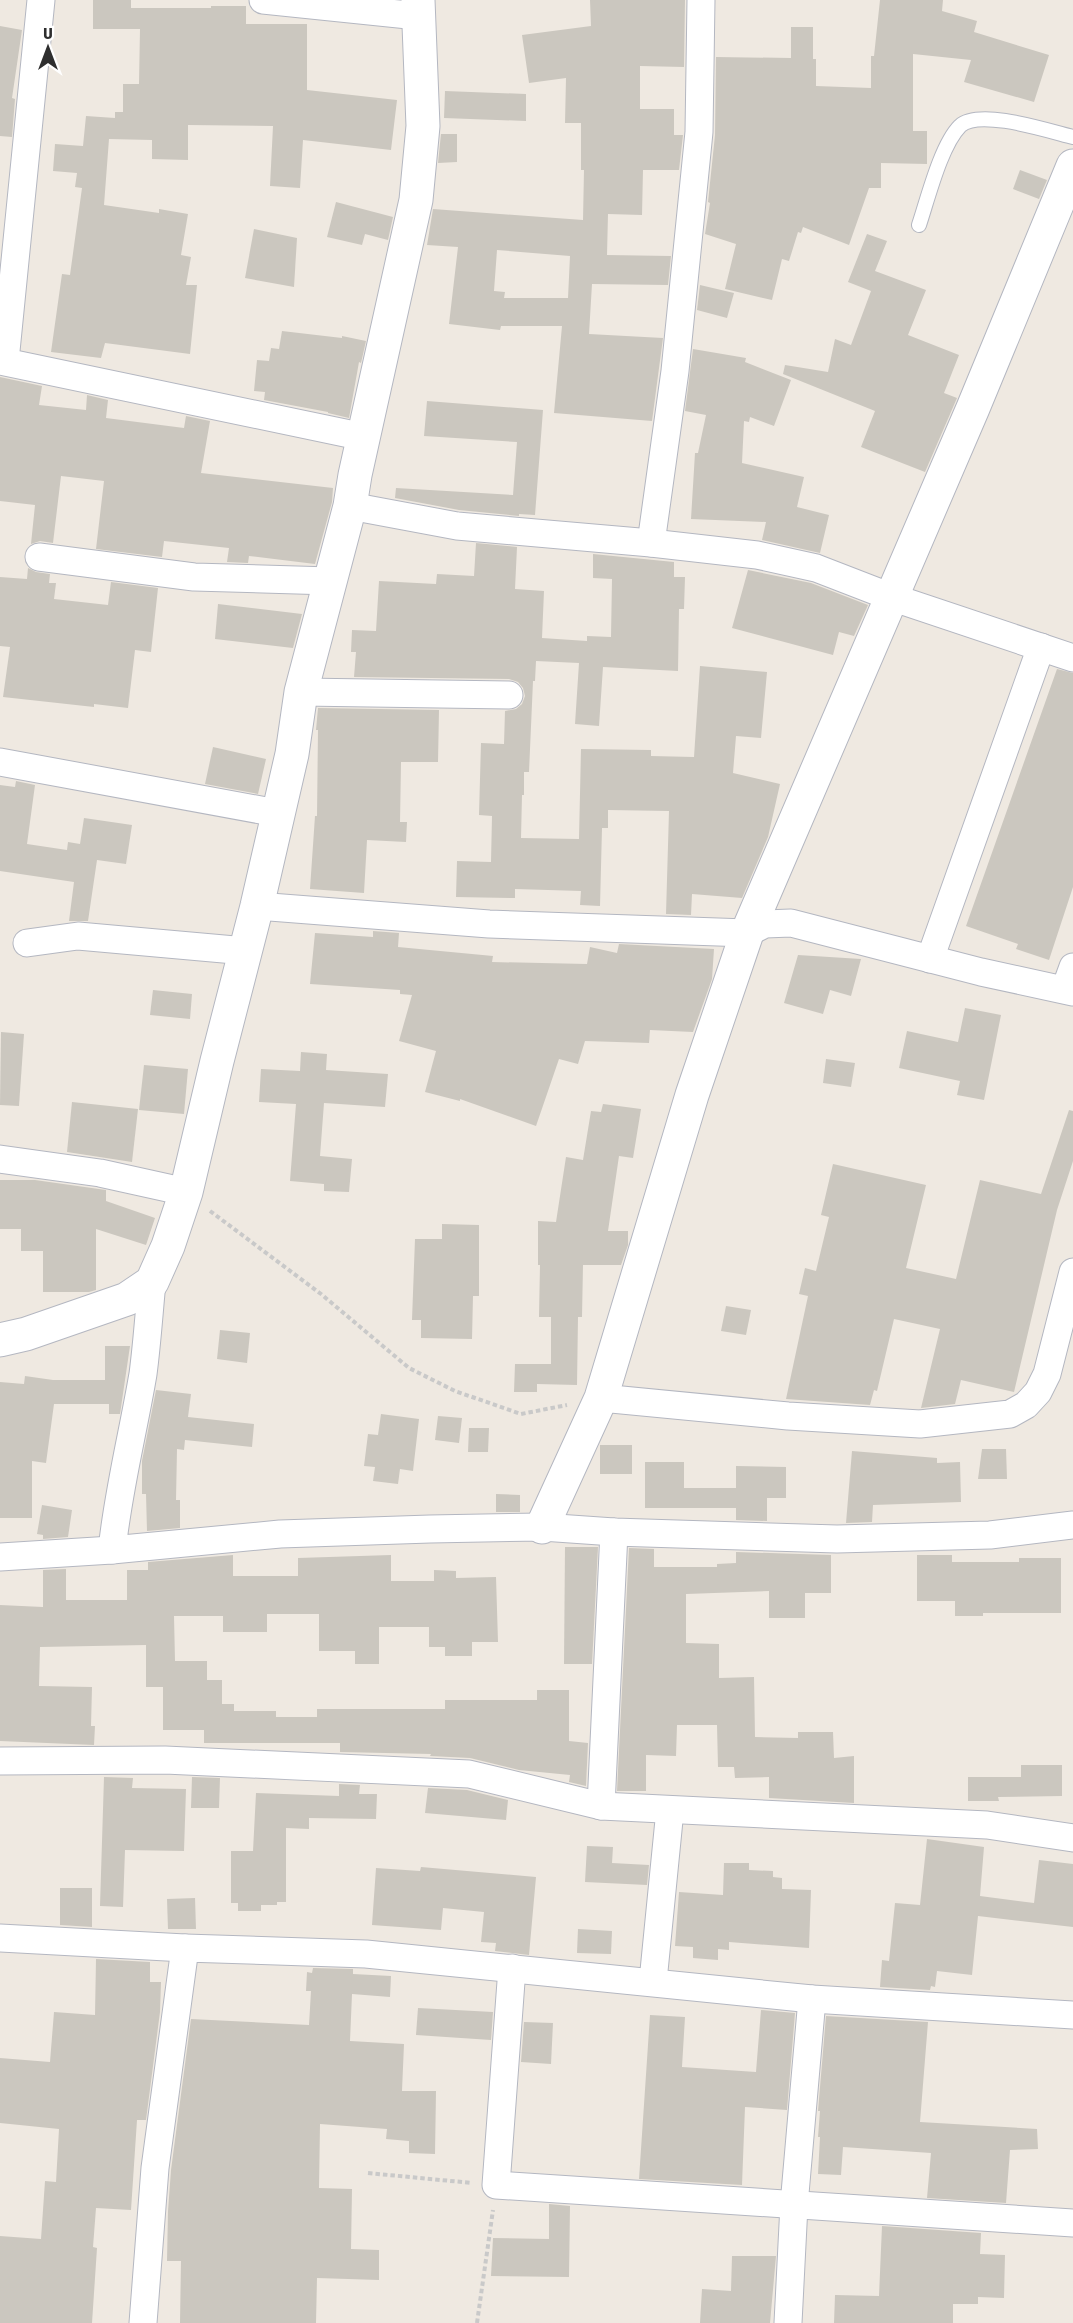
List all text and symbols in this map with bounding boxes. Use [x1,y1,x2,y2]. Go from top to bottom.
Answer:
north arrow [18,18,78,78]
text: U [43,24,53,43]

